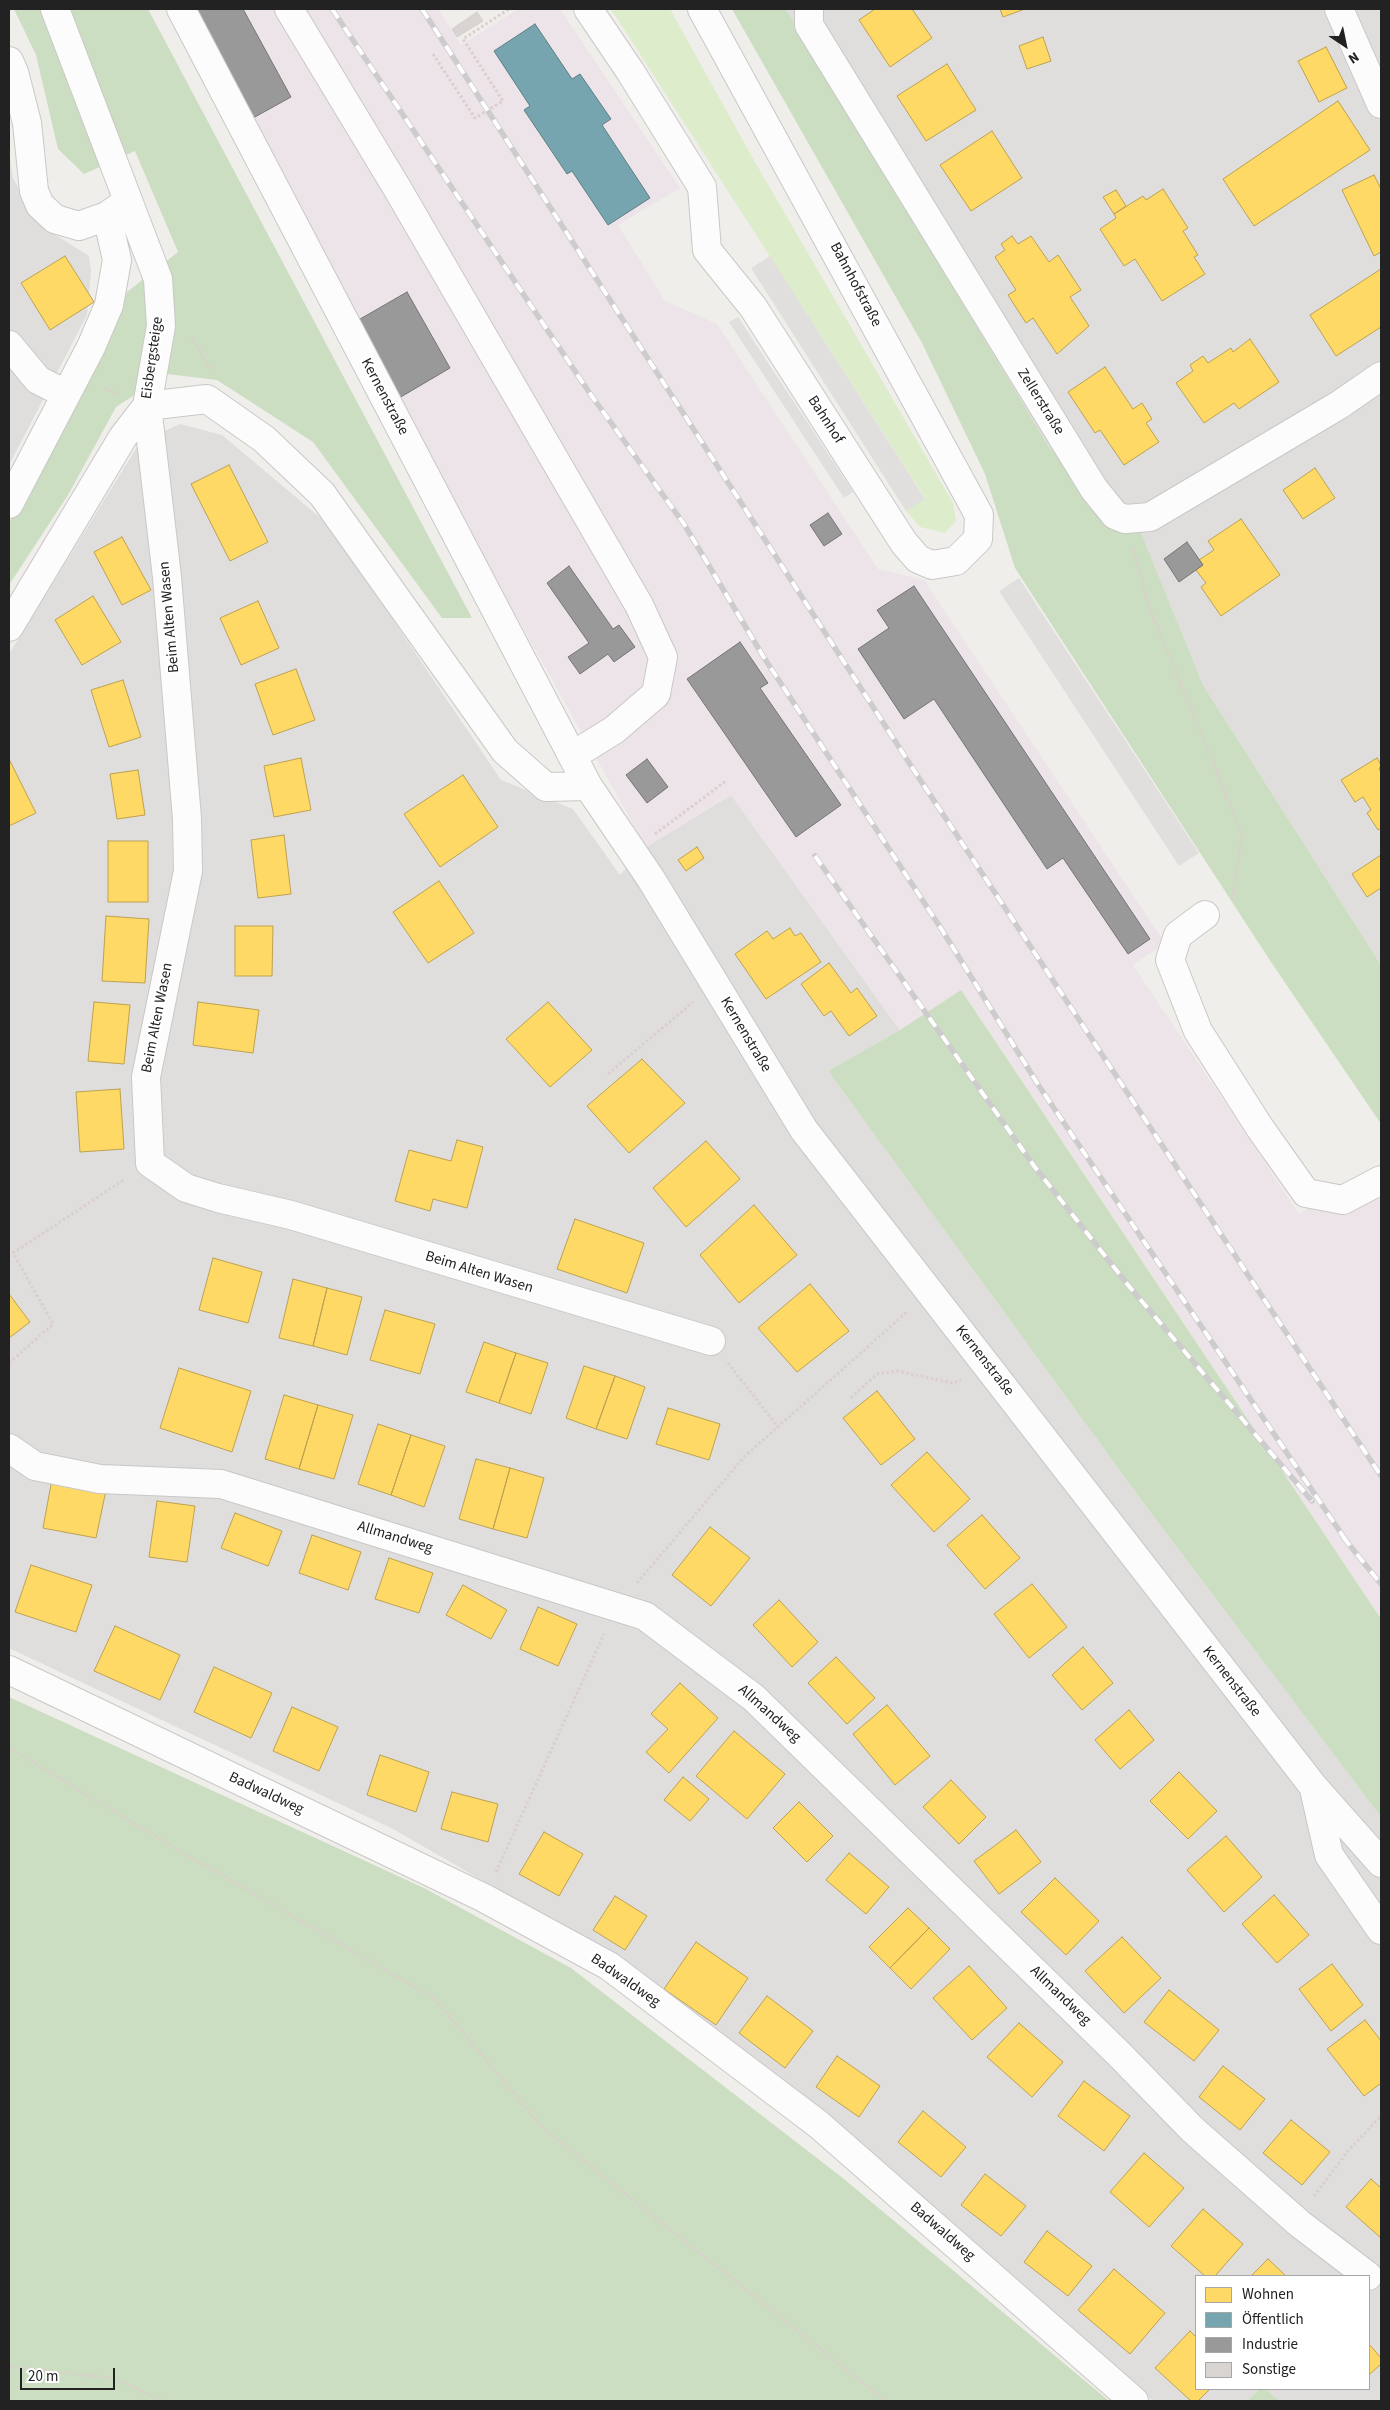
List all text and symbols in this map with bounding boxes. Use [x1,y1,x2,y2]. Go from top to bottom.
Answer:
north arrow [1320,20,1370,70]
text: N [1344,47,1363,68]
street label: Bahnhofstraße [825,240,885,330]
street label: Eisbergsteige [138,316,168,400]
street label: Kernenstraße [356,355,412,439]
street label: Zellerstraße [1012,365,1068,439]
street label: Bahnhof [803,393,847,447]
street label: Beim Alten Wasen [156,560,184,674]
street label: Beim Alten Wasen [138,961,178,1075]
street label: Kernenstraße [715,994,775,1076]
street label: Beim Alten Wasen [423,1248,535,1298]
street label: Kernenstraße [951,1322,1017,1400]
street label: Allmandweg [355,1518,435,1558]
street label: Kernenstraße [1198,1643,1264,1721]
street label: Allmandweg [734,1681,804,1747]
street label: Badwaldweg [226,1769,306,1819]
street label: Badwaldweg [587,1951,663,2011]
street label: Allmandweg [1026,1962,1094,2030]
street label: Badwaldweg [906,2199,978,2265]
legend [1195,2275,1370,2390]
text: Wohnen [1242,2284,1294,2305]
text: Öffentlich [1242,2309,1304,2330]
text: Industrie [1242,2334,1298,2355]
scale bar [22,2358,118,2390]
text: Sonstige [1242,2359,1296,2380]
text: 20 m [28,2366,58,2387]

